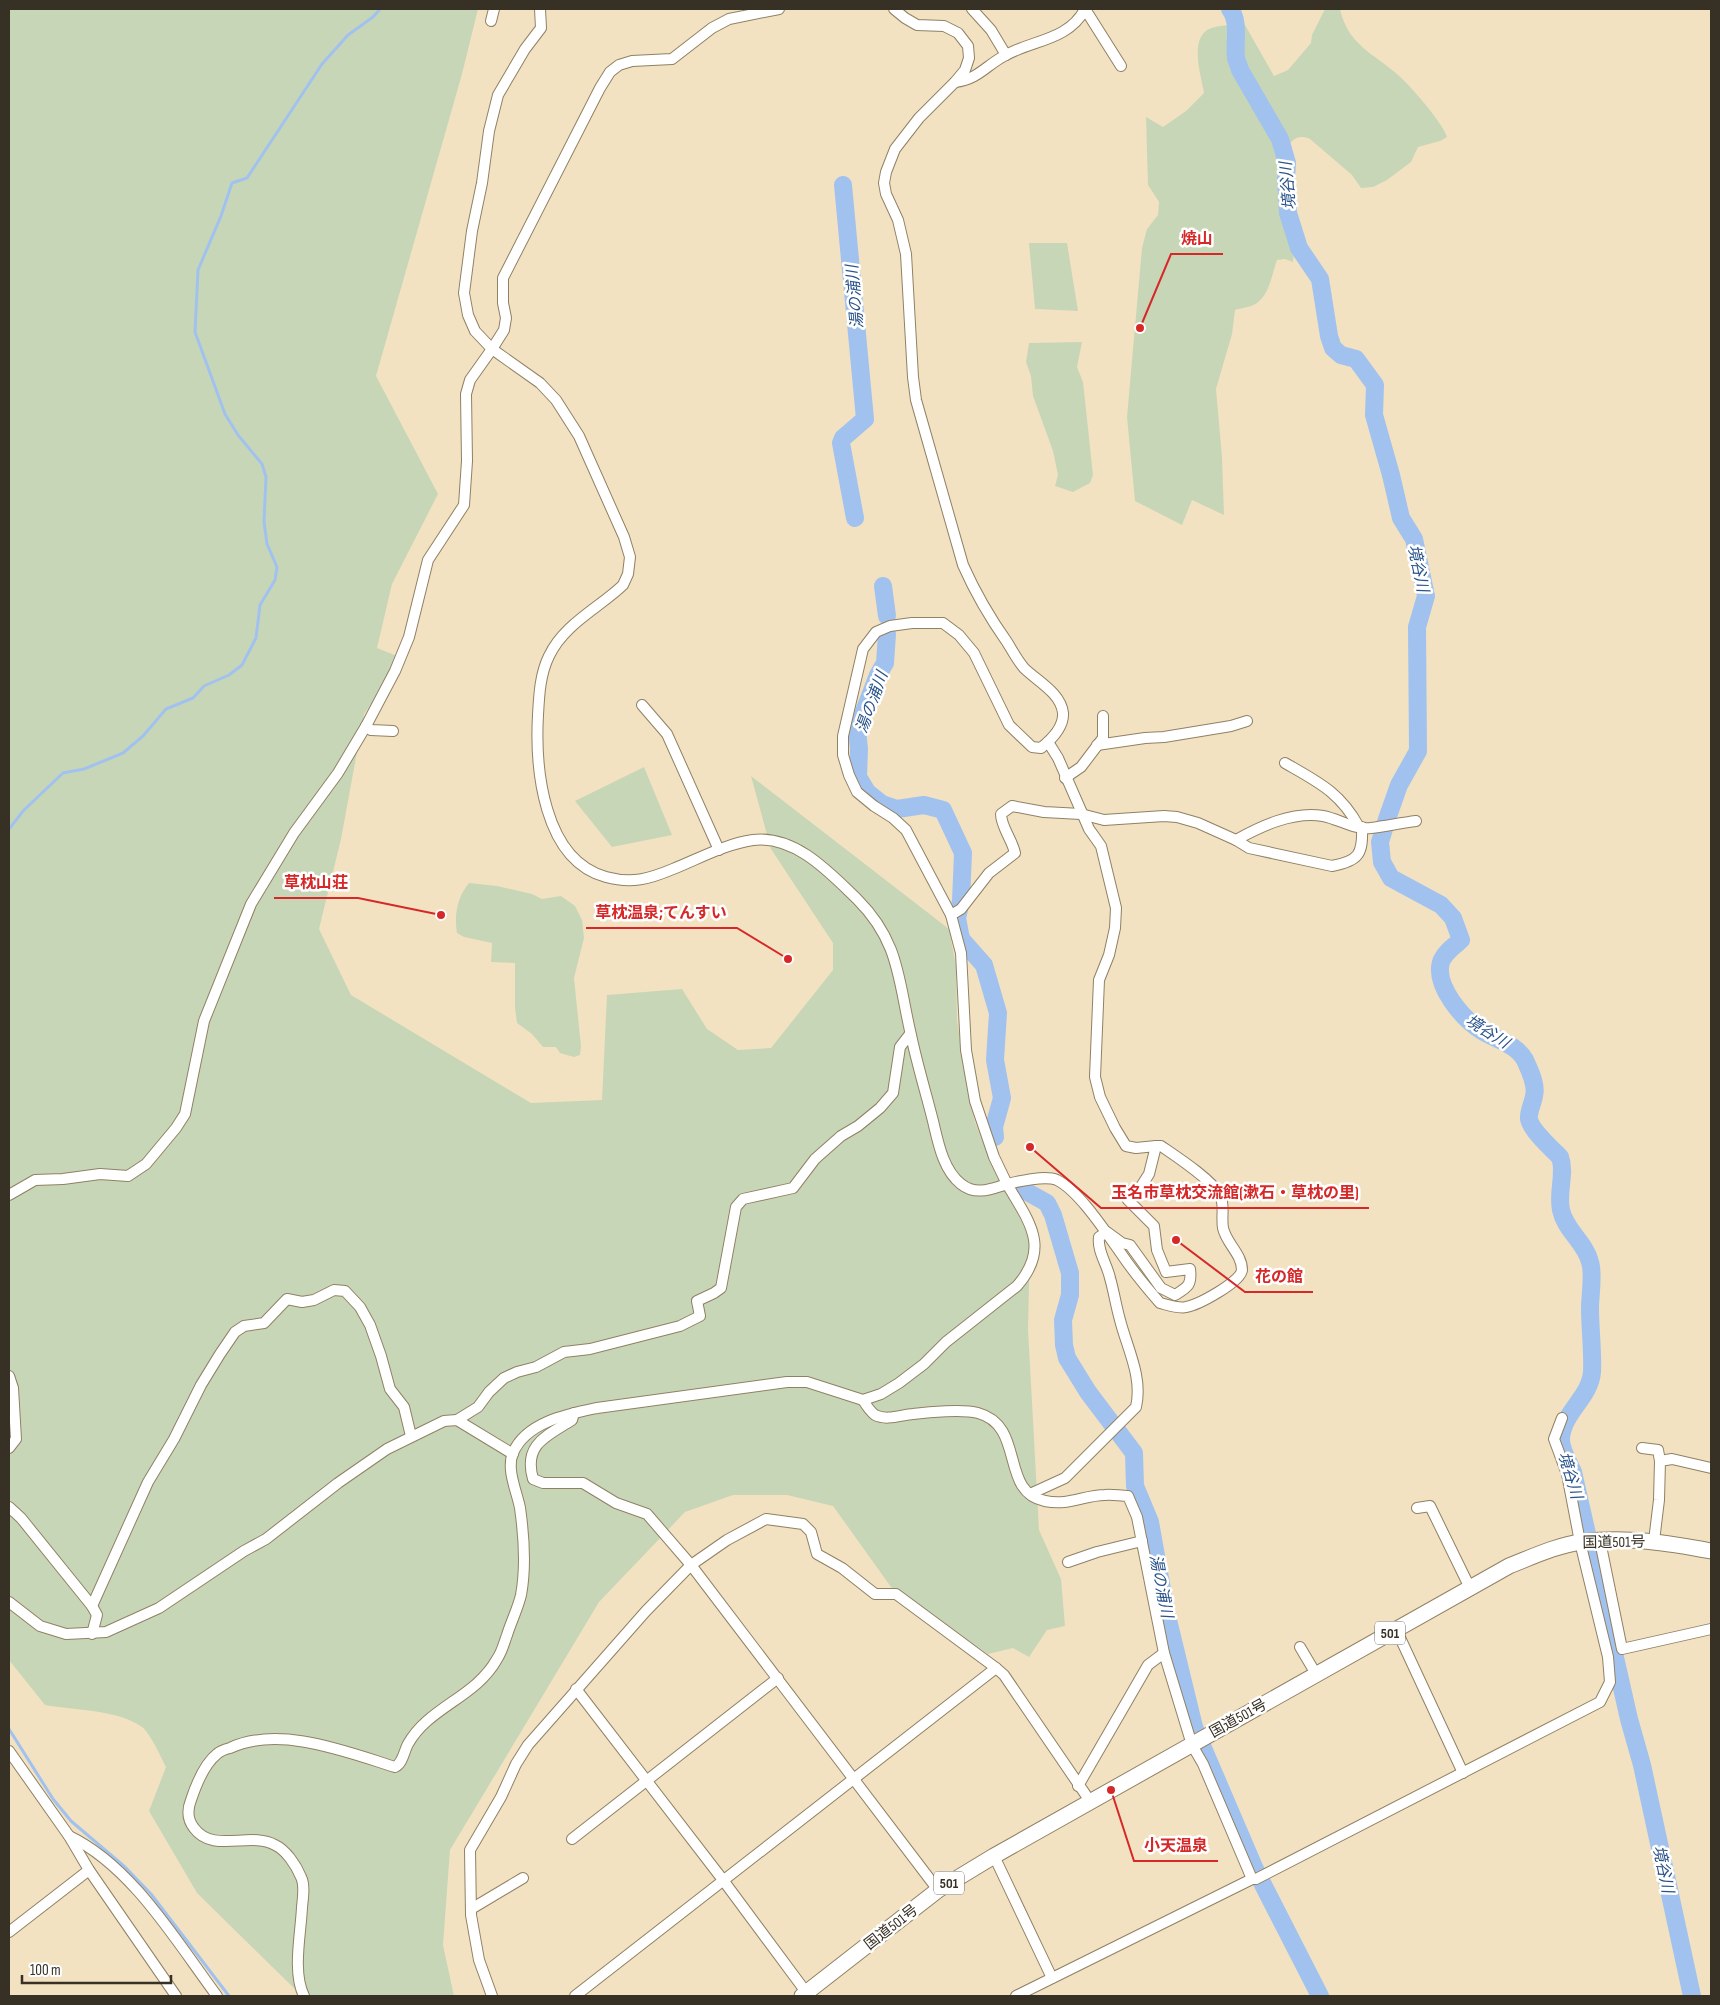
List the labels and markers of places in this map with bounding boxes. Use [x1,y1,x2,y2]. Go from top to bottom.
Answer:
callout: 焼山 [1171,223,1223,254]
callout: 草枕山荘 [274,867,358,898]
callout: 草枕温泉;てんすい [586,897,737,928]
callout: 玉名市草枕交流館(漱石・草枕の里) [1101,1177,1369,1208]
callout: 花の館 [1245,1261,1313,1292]
callout: 小天温泉 [1134,1830,1218,1861]

